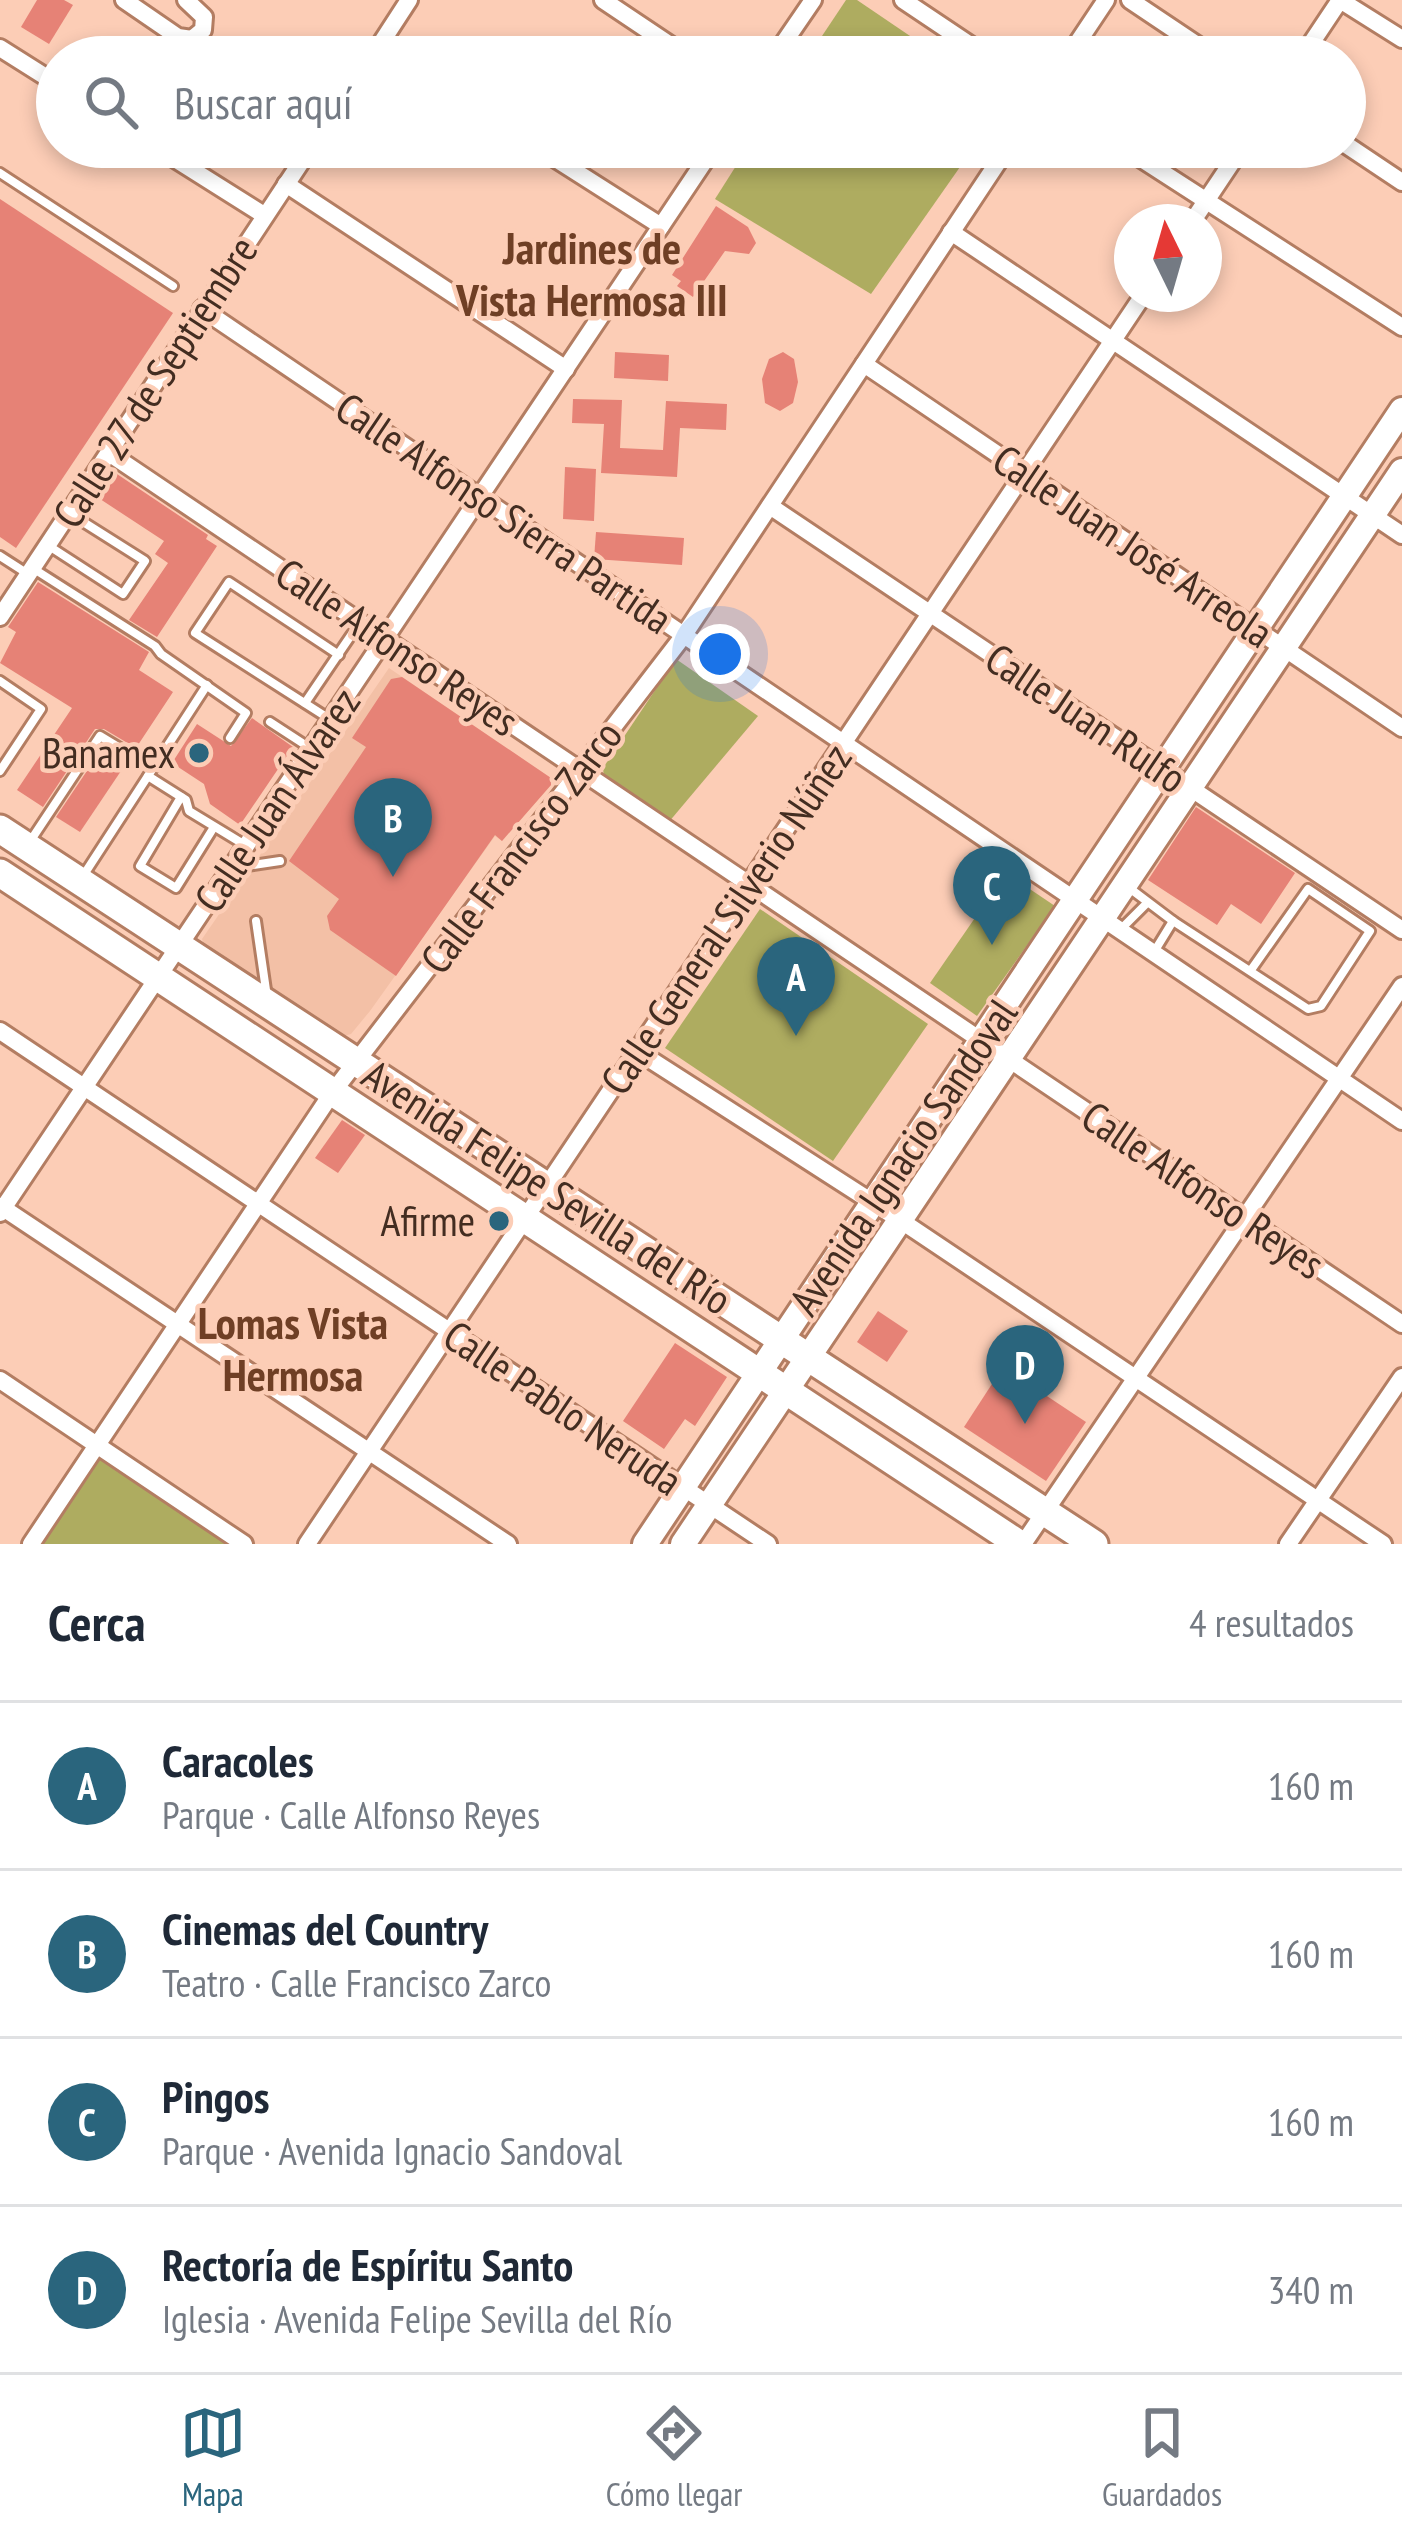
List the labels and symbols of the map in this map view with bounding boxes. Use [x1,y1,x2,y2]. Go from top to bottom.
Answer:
north arrow [1114,204,1222,312]
district label: Jardines de Vista Hermosa III [455,218,728,328]
street label: Calle 27 de Septiembre [40,226,269,538]
street label: Calle Alfonso Sierra Partida [326,380,683,646]
street label: Calle Juan José Arreola [983,432,1284,660]
street label: Calle Alfonso Reyes [266,545,529,748]
your location [690,624,750,684]
street label: Calle Juan Rulfo [975,630,1197,805]
street label: Calle Juan Álvarez [181,677,372,922]
street label: Calle Francisco Zarco [408,709,634,984]
place label: Banamex [42,725,175,780]
street label: Calle General Silverio Núñez [588,733,863,1105]
marker: Banamex [186,740,212,766]
pin: B [354,778,432,877]
pin: C [953,846,1031,945]
pin: A [757,937,835,1036]
street label: Avenida Ignacio Sandoval [776,988,1029,1325]
street label: Avenida Felipe Sevilla del Río [353,1047,742,1326]
street label: Calle Alfonso Reyes [1072,1088,1335,1291]
place label: Afirme [381,1193,475,1248]
marker: Afirme [486,1208,512,1234]
district label: Lomas Vista Hermosa [198,1293,388,1403]
street label: Calle Pablo Neruda [434,1308,693,1507]
pin: D [986,1325,1064,1424]

